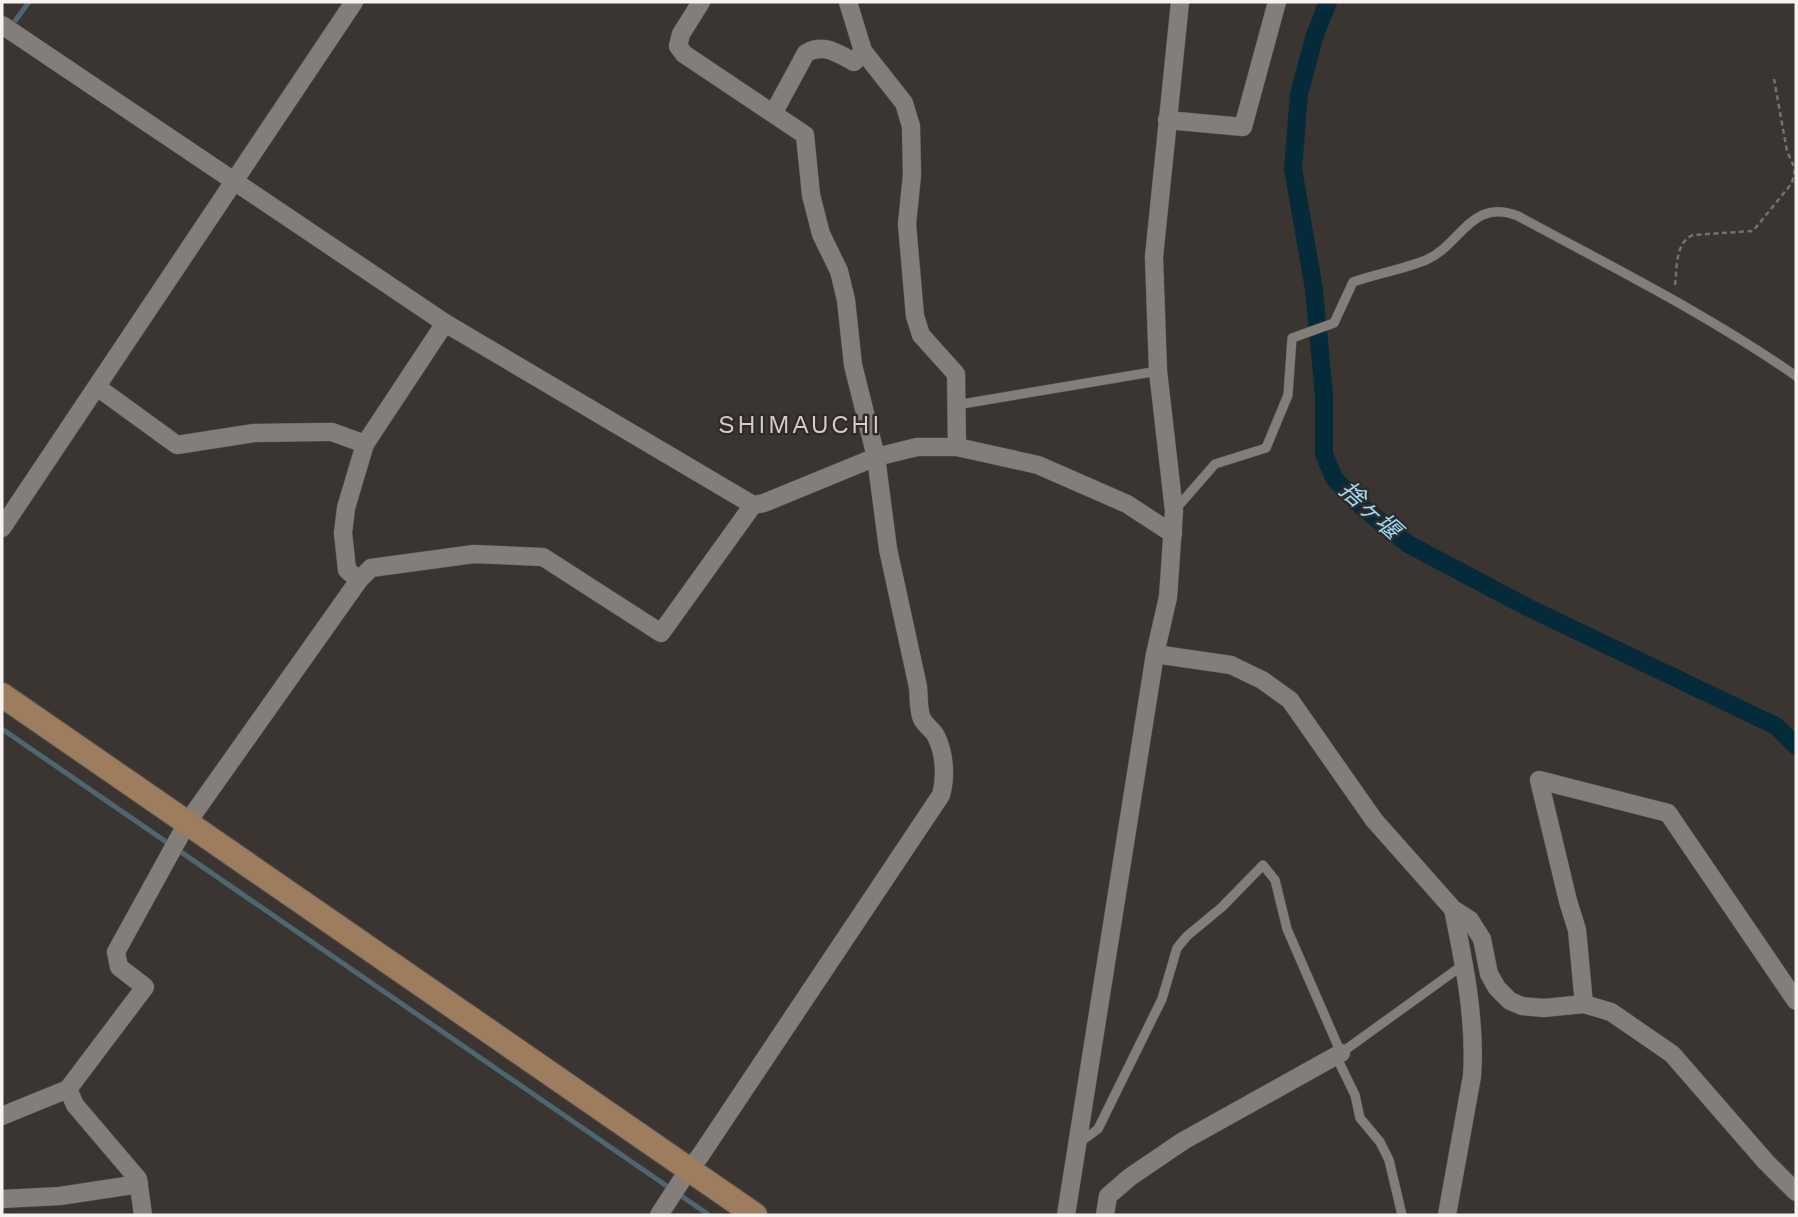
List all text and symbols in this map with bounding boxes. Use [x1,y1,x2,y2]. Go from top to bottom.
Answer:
district label: SHIMAUCHI [718,409,882,439]
water label: 捨ヶ堰 [1334,476,1409,547]

